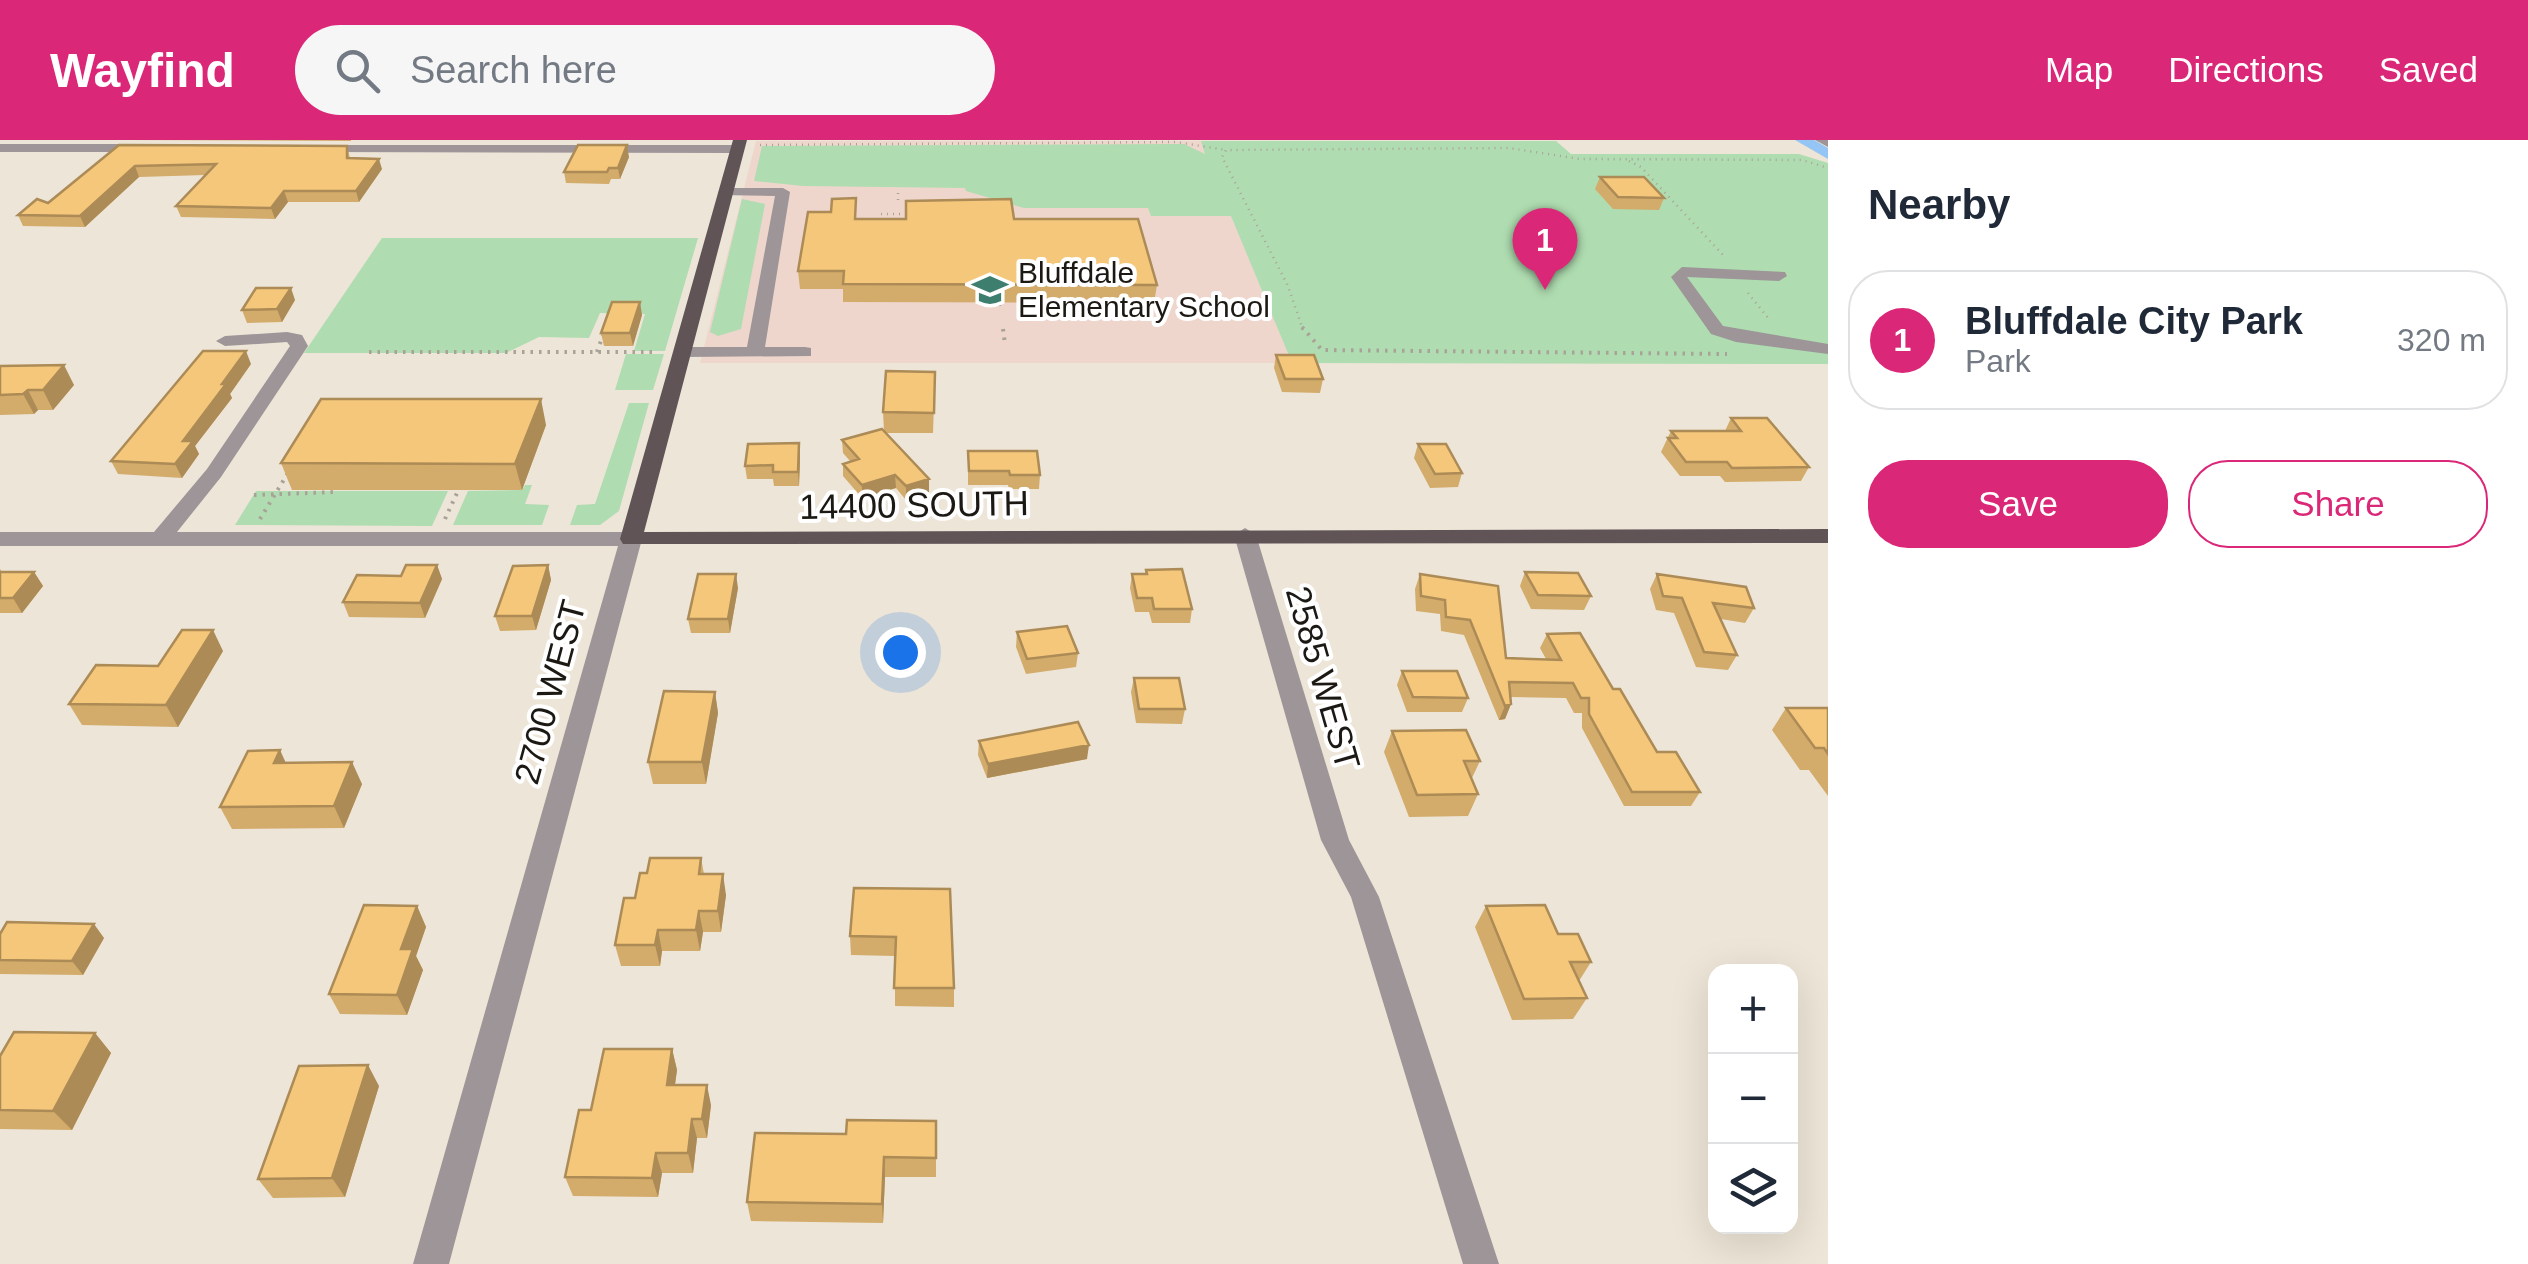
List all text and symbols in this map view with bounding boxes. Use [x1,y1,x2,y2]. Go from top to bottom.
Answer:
search box [295,25,995,115]
icon: search [330,43,385,98]
text: Wayfind [50,44,235,97]
text: Search here [410,49,617,91]
text: Map [2045,50,2113,89]
text: Directions [2168,50,2324,89]
text: Saved [2379,50,2478,89]
text: Nearby [1868,181,2010,228]
pin: 1 [1512,208,1578,290]
place label: Bluffdale Elementary School [1018,256,1270,323]
school or university icon: Bluffdale Elementary School [971,271,1009,309]
text: Bluffdale City Park [1965,300,2303,342]
text: 1 [1894,322,1911,358]
text: 320 m [2397,322,2486,358]
text: Park [1965,343,2031,379]
button: Save [1868,460,2168,548]
button: Share [2188,460,2488,548]
street label: 14400 SOUTH [799,483,1029,526]
street label: 2585 WEST [1279,582,1368,774]
street label: 2700 WEST [506,596,593,788]
your location [875,627,926,678]
map controls [1708,964,1798,1234]
button: + [1708,964,1798,1054]
button: − [1708,1054,1798,1144]
button: layers [1708,1144,1798,1234]

